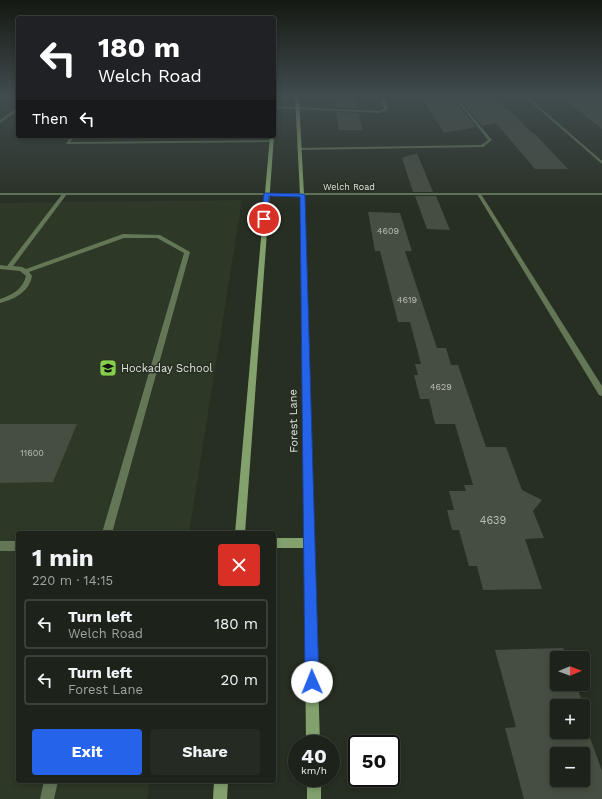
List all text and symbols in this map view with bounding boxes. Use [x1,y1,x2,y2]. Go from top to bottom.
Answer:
text: 180 m [98,31,180,64]
icon: left [32,32,84,84]
text: Welch Road [98,65,202,86]
icon: left [76,108,98,130]
text: Then [32,110,68,128]
street label: Welch Road [323,182,375,192]
pin [247,202,281,236]
icon: arrive [253,208,275,230]
house number: 4609 [377,226,399,236]
house number: 4619 [397,295,417,305]
school or university icon: Hockaday School [98,358,118,378]
place label: Hockaday School [121,362,213,375]
house number: 4629 [430,382,452,392]
street label: Forest Lane [286,389,301,453]
house number: 11600 [20,448,44,458]
house number: 4639 [480,514,507,527]
text: 1 min [32,544,94,572]
button: close [218,544,260,586]
text: 220 m · 14:15 [32,573,113,588]
text: Turn left [68,608,132,626]
icon: left [34,613,56,635]
text: 180 m [214,615,258,633]
text: Welch Road [68,626,143,641]
north arrow [550,651,590,691]
map controls [550,651,590,787]
position arrow [291,661,333,703]
text: Turn left [68,664,132,682]
icon: left [34,669,56,691]
text: 20 m [221,671,258,689]
text: Forest Lane [68,682,143,697]
button: + [550,699,590,739]
button: Exit [32,729,142,775]
button: Share [150,729,260,775]
speed limit sign: 50 [348,735,400,787]
text: 40 [301,744,327,768]
button: − [550,747,590,787]
text: km/h [301,765,327,776]

